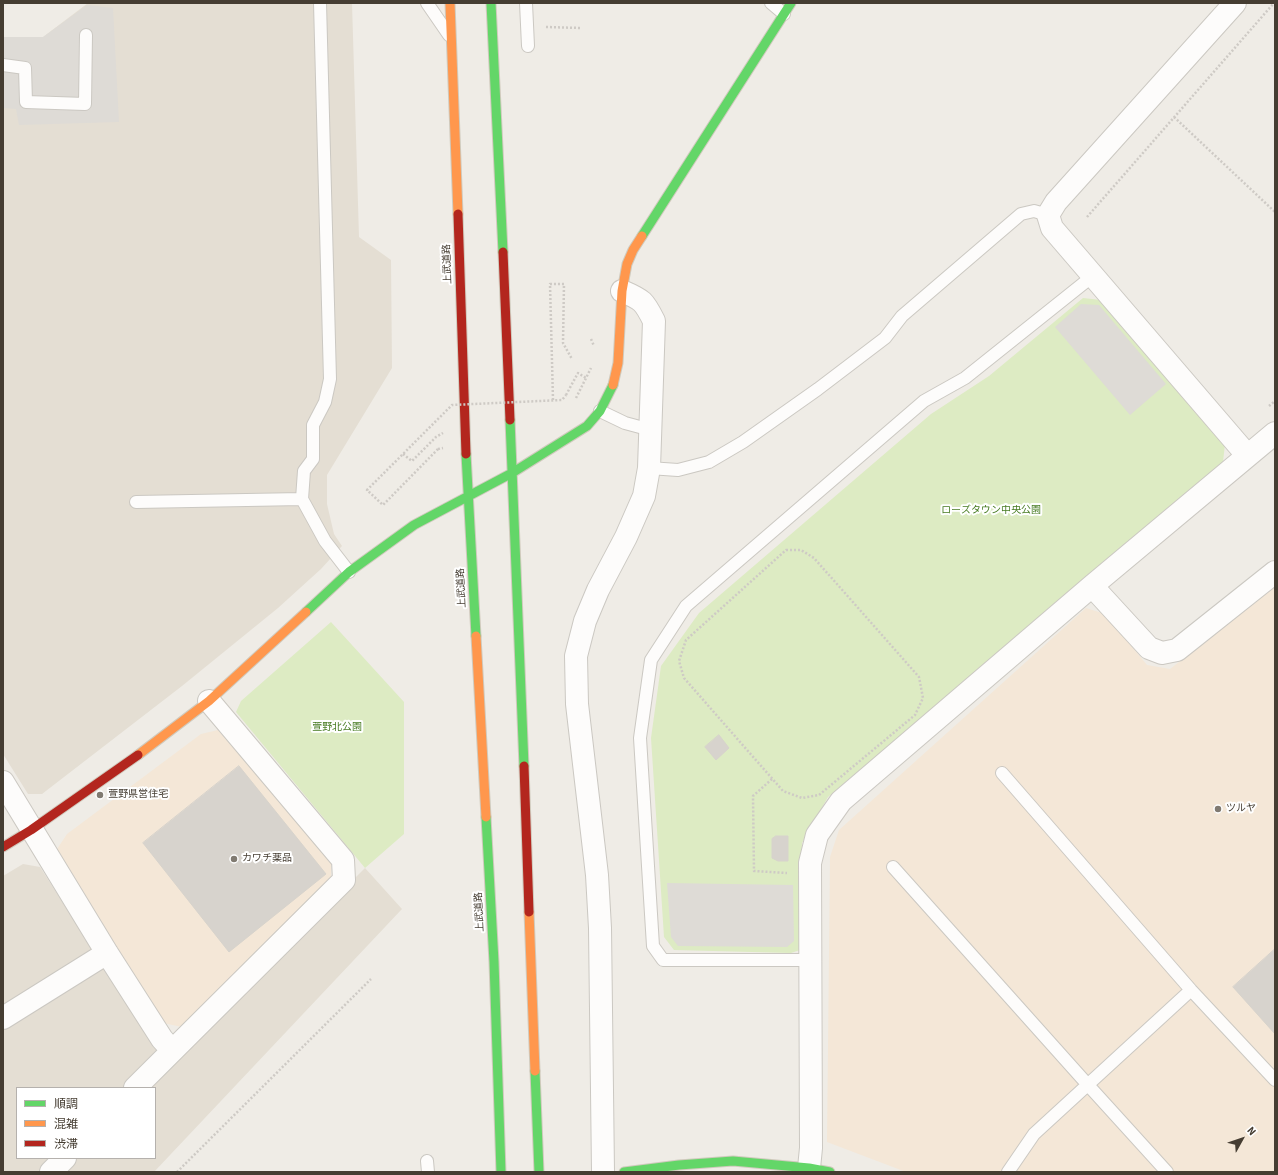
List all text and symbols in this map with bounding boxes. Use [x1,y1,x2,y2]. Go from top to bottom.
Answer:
street label: 上武道路 [441,244,455,284]
park label: ローズタウン中央公園 [941,505,1041,517]
street label: 上武道路 [455,568,469,608]
park label: 萱野北公園 [312,722,362,734]
place label: 萱野県営住宅 [108,789,168,801]
marker: 萱野県営住宅 [95,790,105,800]
place label: ツルヤ [1226,803,1256,815]
marker: ツルヤ [1213,804,1223,814]
place label: カワチ薬品 [242,853,292,865]
marker: カワチ薬品 [229,854,239,864]
street label: 上武道路 [473,892,487,932]
legend [16,1087,156,1159]
text: 順調 [54,1096,78,1113]
text: 混雑 [54,1116,78,1133]
north arrow [1222,1119,1262,1159]
text: N [1243,1123,1260,1139]
text: 渋滞 [54,1136,78,1153]

